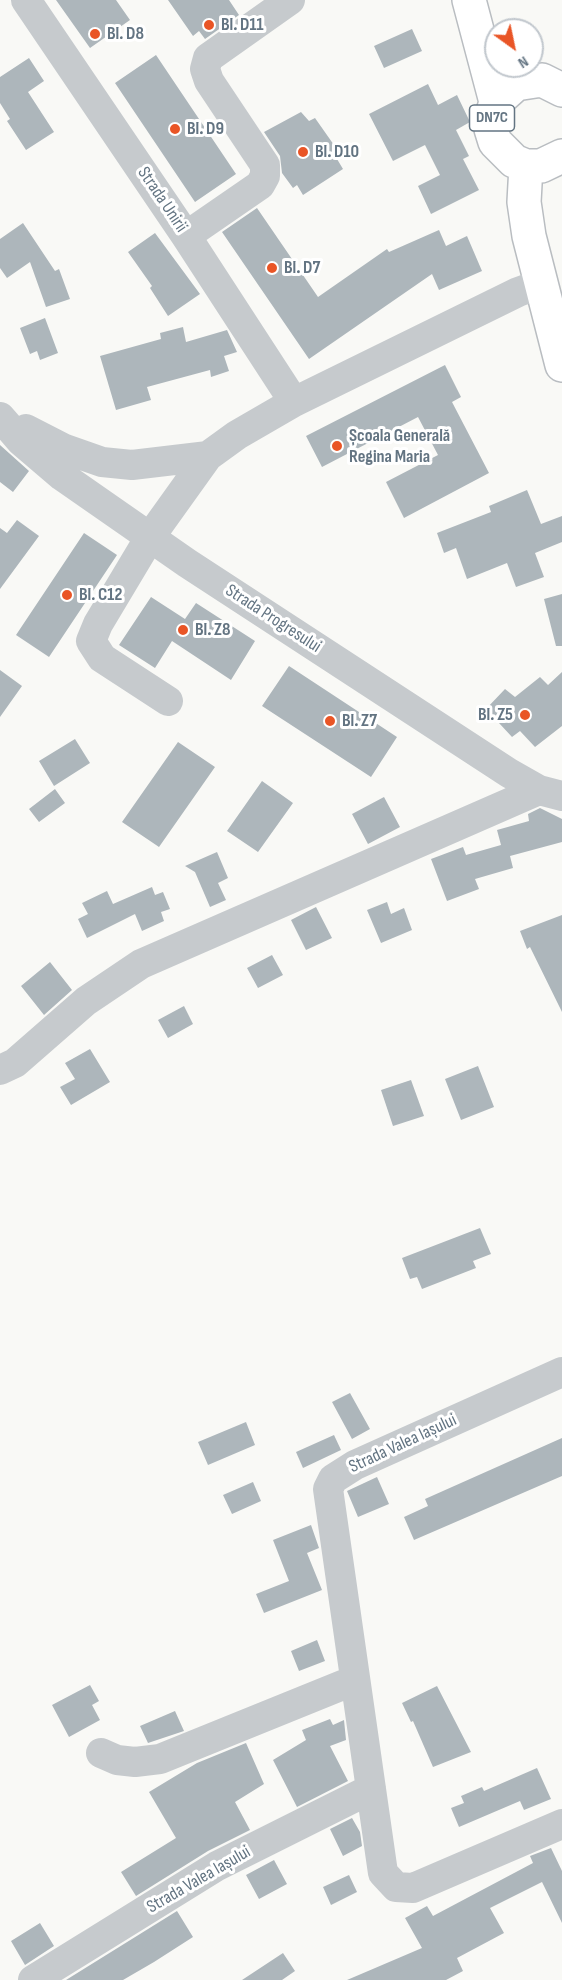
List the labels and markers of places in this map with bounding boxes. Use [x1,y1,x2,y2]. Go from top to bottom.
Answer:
place label: Bl. D11 [221,14,264,36]
marker: Bl. D11 [202,18,216,32]
place label: Bl. D8 [107,23,144,45]
marker: Bl. D8 [88,27,102,41]
place label: Bl. D9 [187,118,224,140]
marker: Bl. D9 [168,122,182,136]
place label: Bl. D10 [315,141,359,163]
marker: Bl. D10 [296,145,310,159]
place label: Bl. D7 [284,257,320,279]
marker: Bl. D7 [265,261,279,275]
place label: Școala Generală Regina Maria [349,425,450,468]
marker: Școala Generală Regina Maria [330,439,344,453]
place label: Bl. C12 [79,584,122,606]
marker: Bl. C12 [60,588,74,602]
place label: Bl. Z8 [195,619,231,641]
marker: Bl. Z8 [176,623,190,637]
place label: Bl. Z5 [478,704,513,726]
marker: Bl. Z5 [518,708,532,722]
place label: Bl. Z7 [342,710,377,732]
marker: Bl. Z7 [323,714,337,728]

